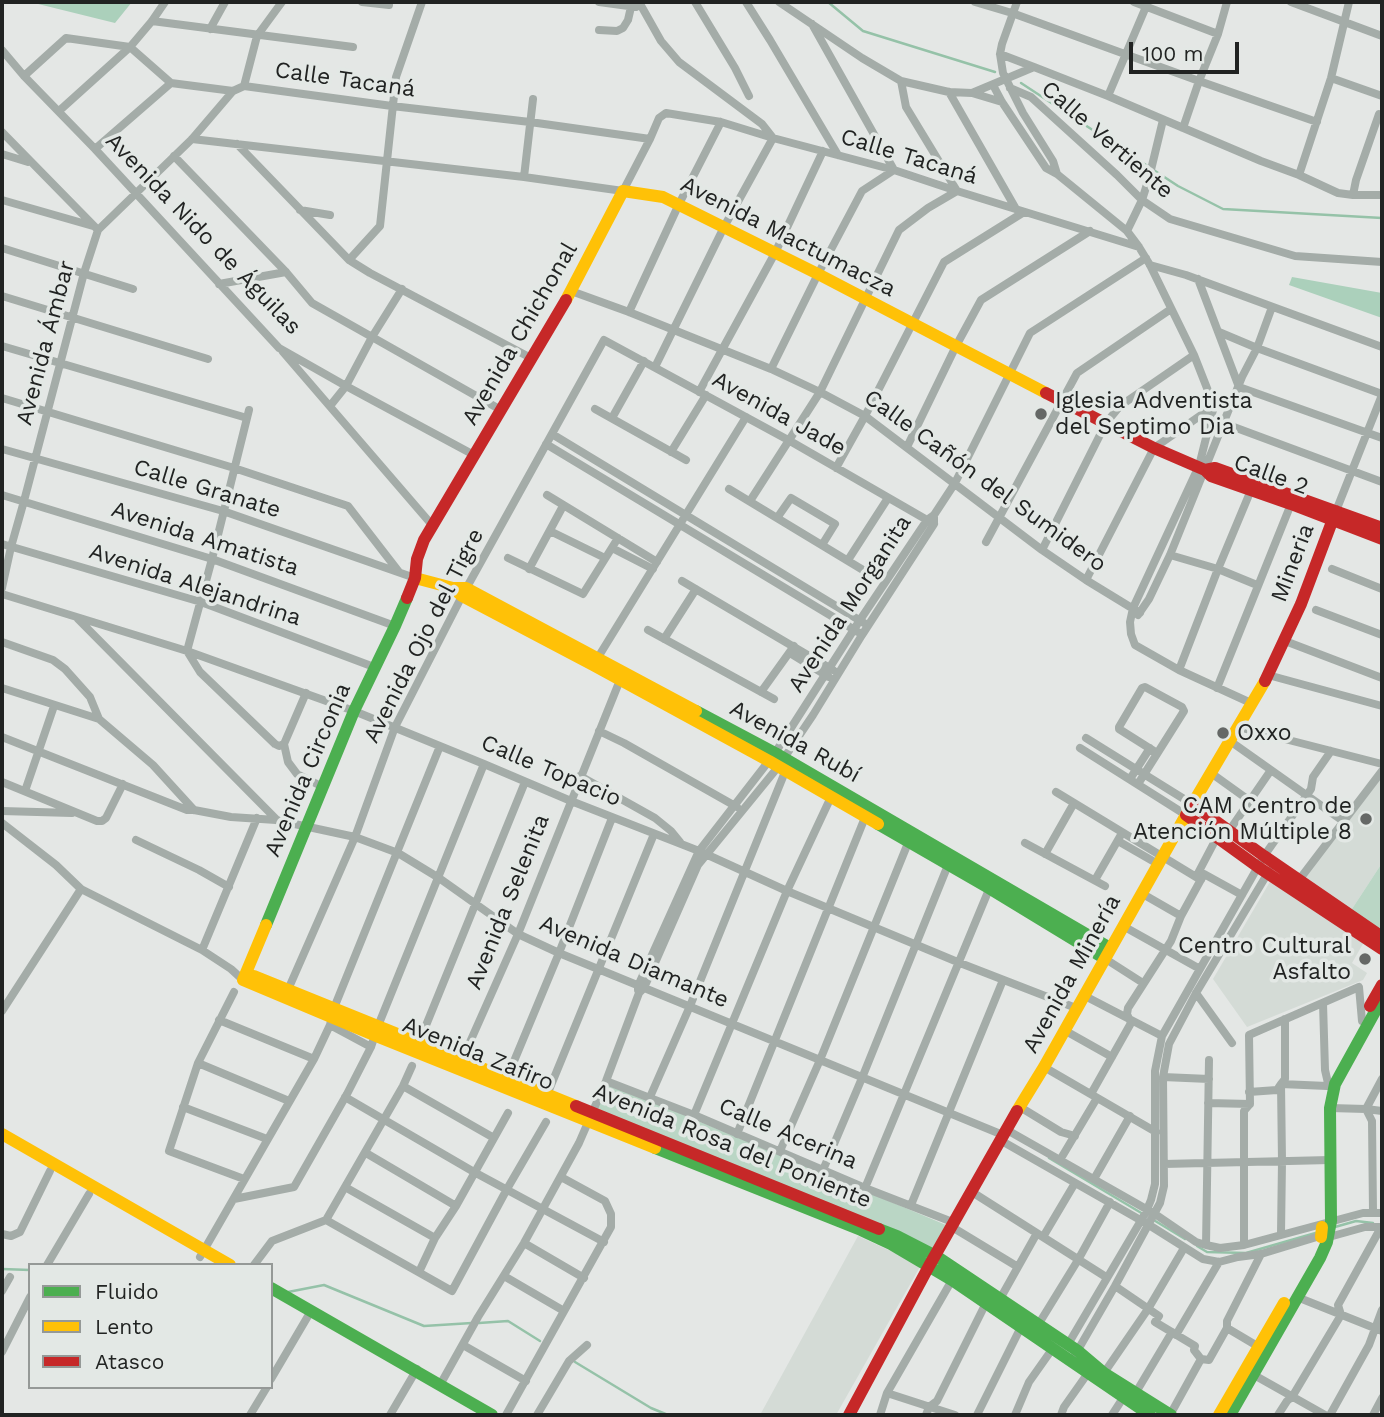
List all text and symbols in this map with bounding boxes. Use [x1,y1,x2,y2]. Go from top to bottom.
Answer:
scale bar [1132,28,1242,72]
text: 100 m [1142,41,1204,66]
street label: Calle Tacaná [273,56,417,104]
street label: Calle Vertiente [1035,75,1179,205]
street label: Calle Tacaná [837,123,981,191]
street label: Avenida Nido de Águilas [99,127,307,341]
street label: Avenida Mactumacza [676,171,900,303]
street label: Avenida Chichonal [456,238,584,430]
street label: Avenida Ámbar [11,258,81,428]
street label: Avenida Jade [707,366,851,462]
street label: Calle Cañón del Sumidero [858,384,1112,578]
place label: Iglesia Adventista del Septimo Dia [1055,387,1252,441]
marker: Iglesia Adventista del Septimo Dia [1033,406,1049,422]
street label: Calle 2 [1230,449,1312,501]
street label: Calle Granate [130,454,284,524]
street label: Avenida Amatista [108,496,302,582]
street label: Avenida Morganita [782,510,918,698]
street label: Mineria [1265,520,1321,606]
street label: Avenida Ojo del Tigre [358,524,490,748]
street label: Avenida Alejandrina [85,538,305,632]
street label: Avenida Circonia [259,679,357,861]
street label: Avenida Rubí [725,695,865,789]
place label: Oxxo [1237,719,1292,747]
marker: Oxxo [1215,725,1231,741]
street label: Calle Topacio [477,729,625,813]
place label: CAM Centro de Atención Múltiple 8 [1133,792,1352,846]
street label: Avenida Selenita [460,810,556,994]
marker: CAM Centro de Atención Múltiple 8 [1358,811,1374,827]
street label: Avenida Minería [1017,890,1127,1058]
street label: Avenida Diamante [535,910,733,1014]
place label: Centro Cultural Asfalto [1178,932,1351,986]
marker: Centro Cultural Asfalto [1357,951,1373,967]
street label: Avenida Zafiro [398,1011,558,1097]
street label: Avenida Rosa del Poniente [589,1077,875,1215]
street label: Calle Acerina [715,1092,861,1176]
legend [28,1263,273,1389]
text: Fluido [95,1279,159,1304]
text: Lento [95,1314,154,1339]
text: Atasco [95,1349,164,1374]

